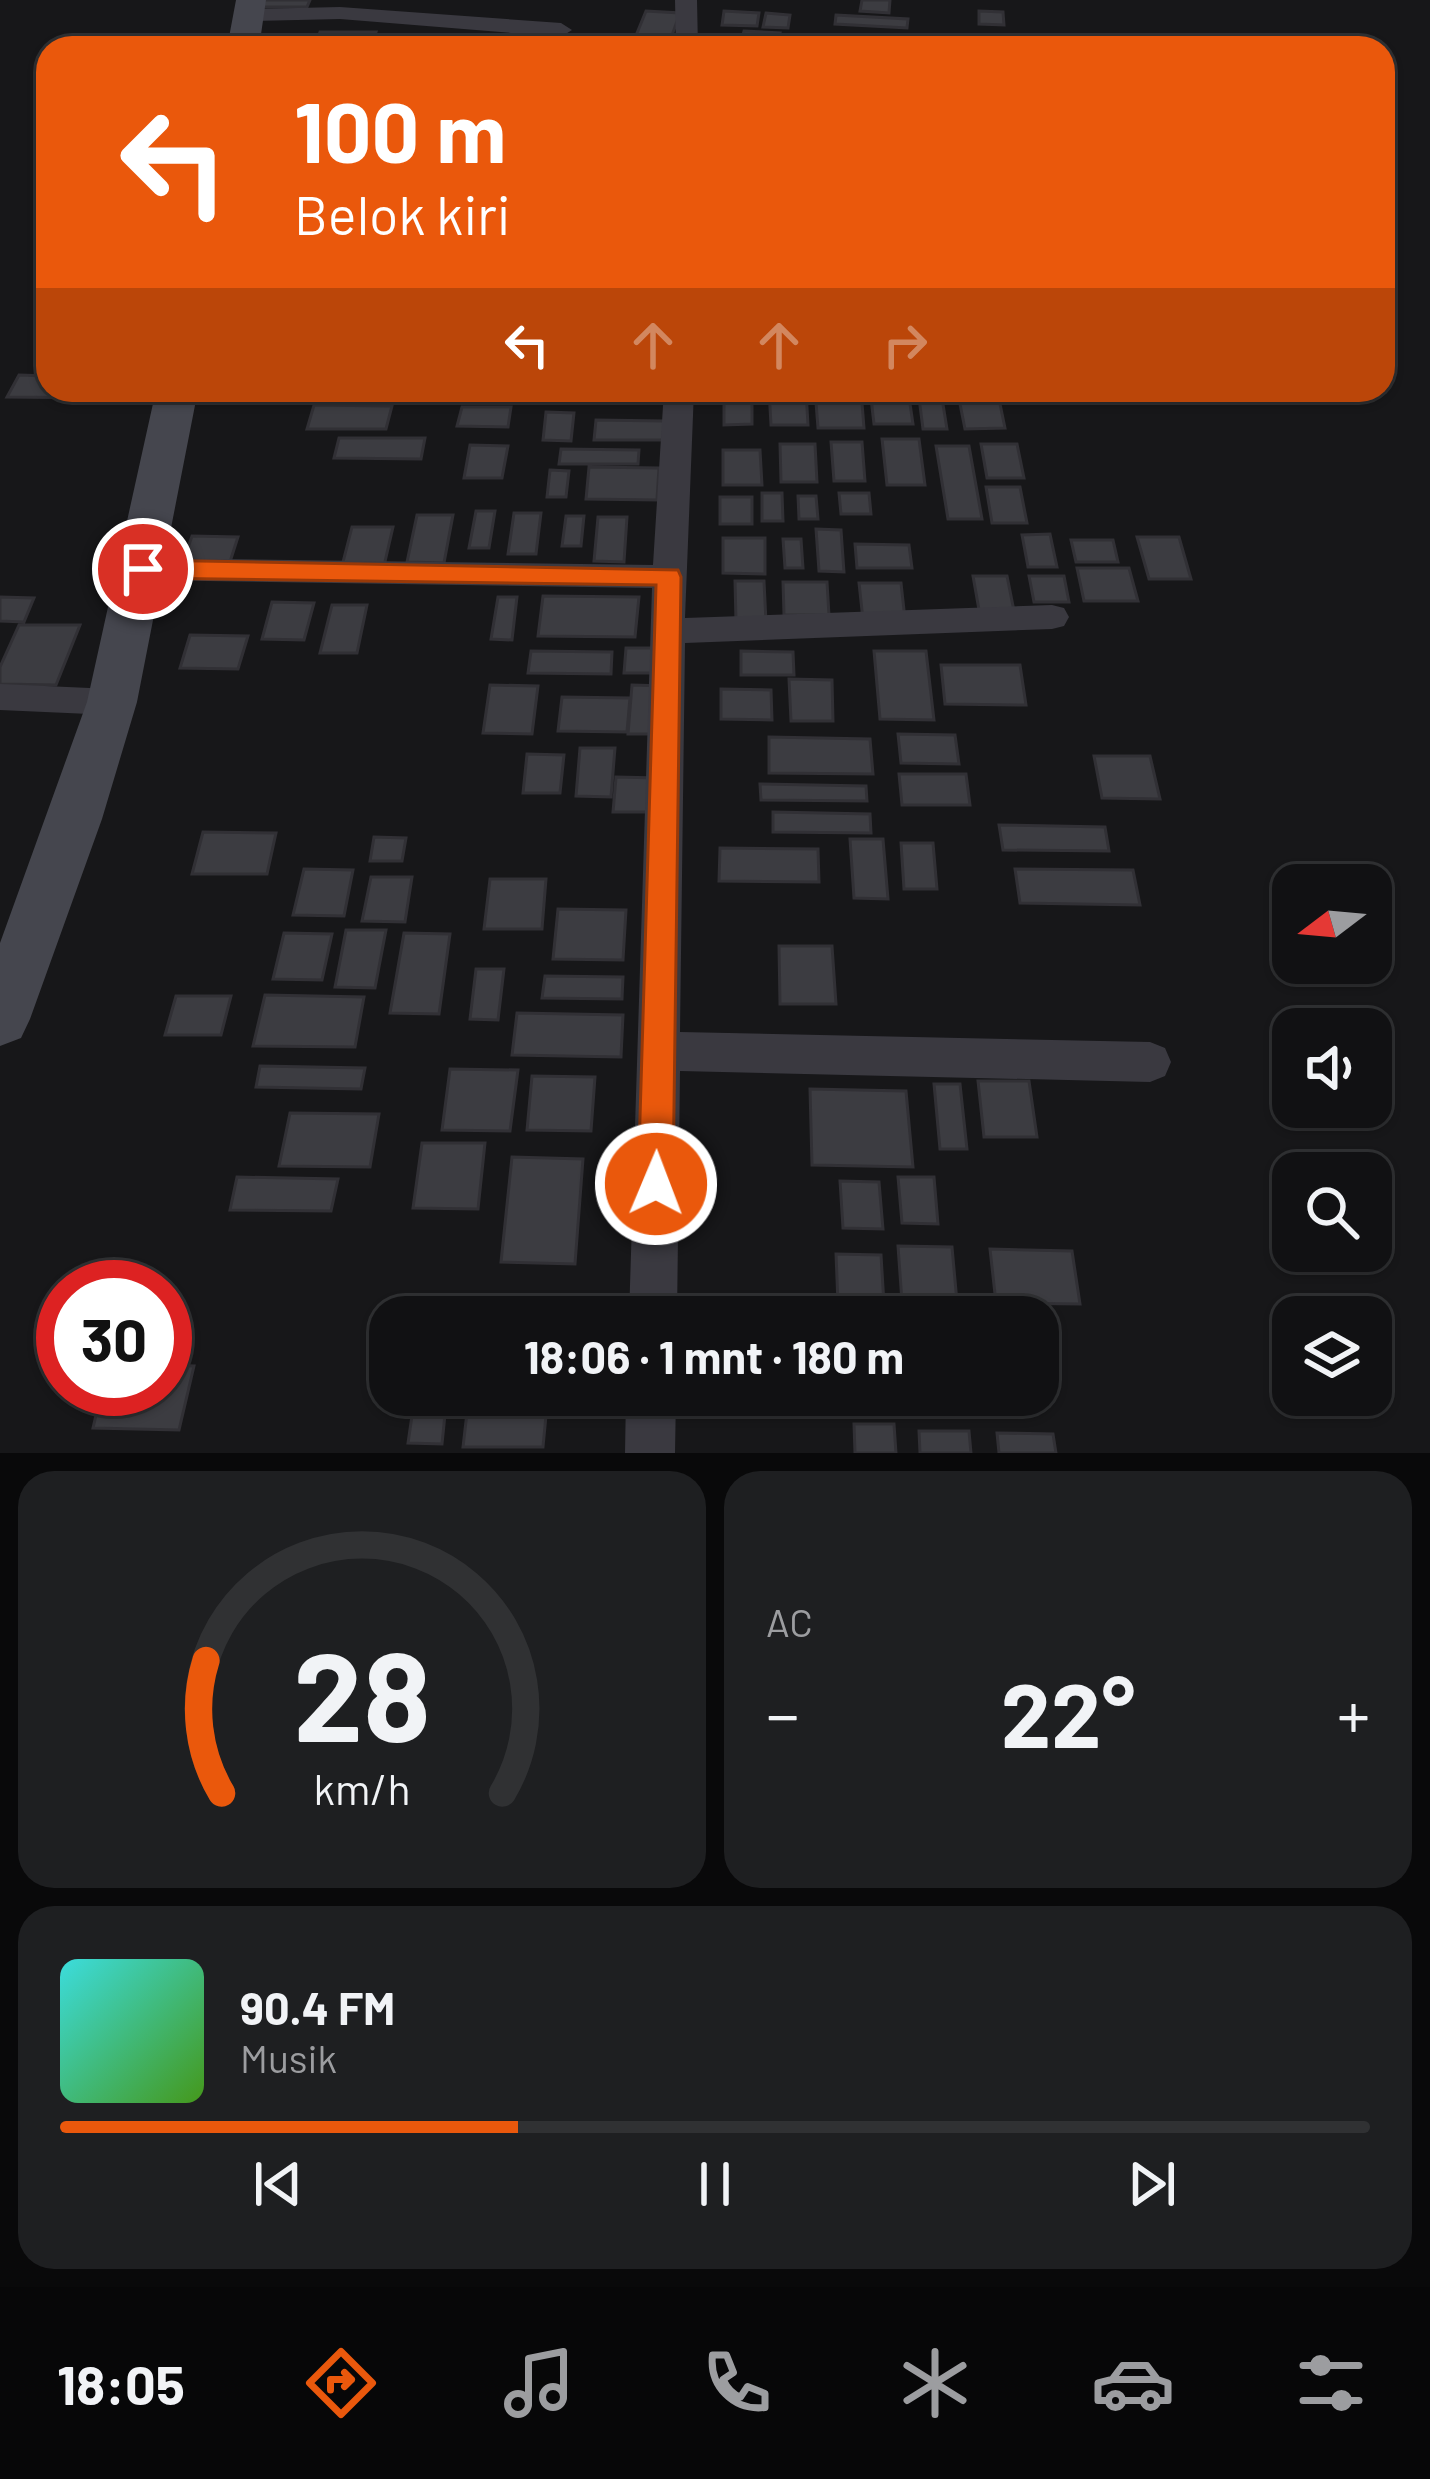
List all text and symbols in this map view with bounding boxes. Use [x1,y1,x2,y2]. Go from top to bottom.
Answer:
text: 100 m [294,79,506,180]
icon: left [96,84,252,240]
text: Belok kiri [294,181,511,246]
icon: left [494,312,560,378]
icon: ahead [620,312,686,378]
icon: ahead [746,312,812,378]
icon: right [872,312,938,378]
pin [92,518,194,620]
icon: arrive [110,536,176,602]
north arrow [1272,864,1392,984]
map controls [1272,864,1392,1416]
button: sound [1272,1008,1392,1128]
position arrow [593,1121,719,1247]
button: search [1272,1152,1392,1272]
speed limit sign: 30 [36,1260,192,1416]
button: layers [1272,1296,1392,1416]
text: 18:06 · 1 mnt · 180 m [524,1329,904,1383]
text: AC [766,1598,813,1645]
text: 28 [293,1617,431,1767]
text: 22° [1001,1658,1135,1766]
text: − [766,1673,799,1752]
text: + [1337,1673,1370,1752]
text: km/h [313,1761,411,1813]
text: 90.4 FM [240,1980,395,2034]
text: Musik [240,2034,337,2081]
icon: previous [245,2151,311,2217]
icon: pause [682,2151,748,2217]
icon: next [1119,2151,1185,2217]
icon: directions [299,2341,383,2425]
icon: music [497,2341,581,2425]
icon: phone [695,2341,779,2425]
icon: climate [893,2341,977,2425]
icon: car [1091,2341,1175,2425]
icon: filters [1289,2341,1373,2425]
text: 18:05 [57,2351,185,2416]

